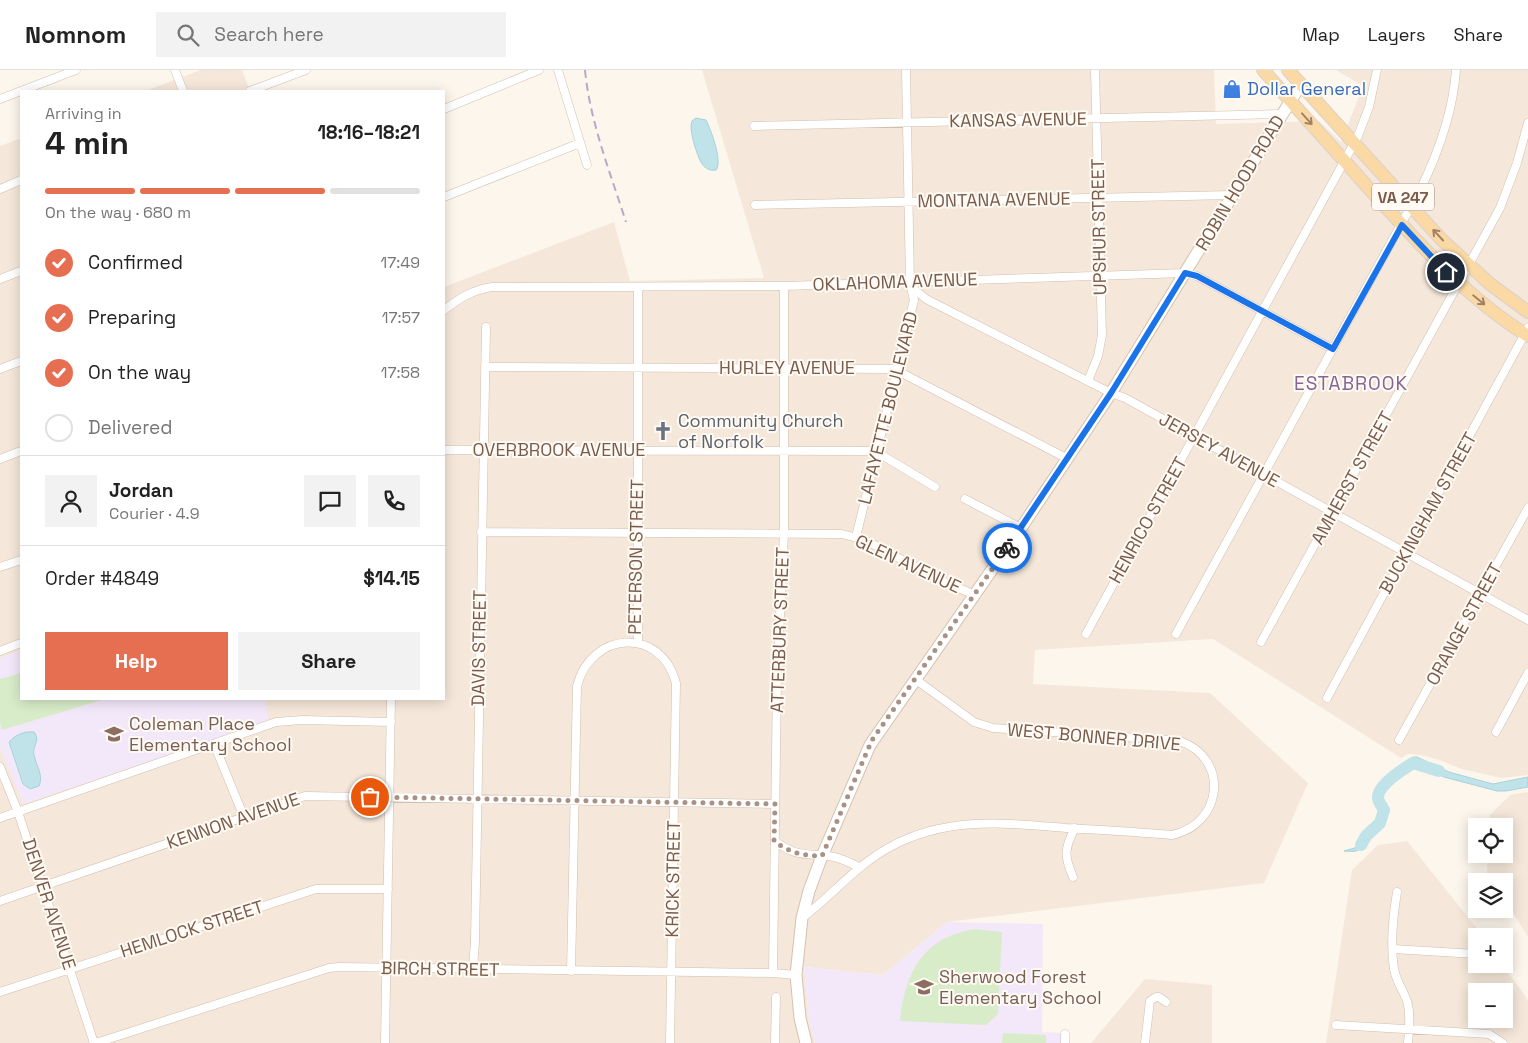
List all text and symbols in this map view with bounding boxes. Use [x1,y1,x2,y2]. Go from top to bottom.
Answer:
search box [156,12,506,57]
text: Nomnom [25,19,126,50]
icon: search [174,21,202,49]
text: Search here [214,22,324,47]
text: Map [1302,23,1340,46]
text: Layers [1368,23,1425,46]
text: Share [1453,23,1503,46]
place label: Dollar General [1247,77,1366,100]
shop icon: Dollar General [1221,78,1243,100]
text: Arriving in [45,103,122,124]
street label: KANSAS AVENUE [949,107,1087,132]
street label: ROBIN HOOD ROAD [1190,111,1289,255]
one-way arrow [1301,113,1313,126]
text: 18:16–18:21 [317,120,420,145]
text: 4 min [45,123,129,163]
street label: UPSHUR STREET [1086,158,1111,296]
road number: VA 247 [1372,184,1434,210]
street label: MONTANA AVENUE [917,187,1071,212]
text: On the way · 680 m [45,202,191,223]
one-way arrow [1432,229,1444,242]
icon: check [45,249,73,277]
text: Confirmed [88,250,183,275]
pin [1425,251,1467,293]
text: 17:49 [380,252,420,273]
icon: home [1432,258,1460,286]
street label: OKLAHOMA AVENUE [812,267,978,296]
one-way arrow [1472,295,1485,306]
icon: check [45,304,73,332]
text: Preparing [88,305,176,330]
text: 17:57 [382,307,420,328]
street label: LAFAYETTE BOULEVARD [852,309,923,507]
street label: HURLEY AVENUE [719,356,855,379]
icon: check [45,359,73,387]
text: On the way [88,360,191,385]
text: 17:58 [381,362,420,383]
district label: ESTABROOK [1294,371,1408,396]
street label: JERSEY AVENUE [1155,407,1284,492]
street label: AMHERST STREET [1305,407,1398,548]
place label: Community Church of Norfolk [678,409,844,453]
text: Delivered [88,415,173,440]
church icon: Community Church of Norfolk [652,420,674,442]
street label: BUCKINGHAM STREET [1374,428,1482,598]
street label: OVERBROOK AVENUE [473,438,645,461]
street label: HENRICO STREET [1103,452,1192,587]
button: person [45,475,97,527]
button: chat [304,475,356,527]
button: phone [368,475,420,527]
text: Jordan [109,478,174,503]
street label: PETERSON STREET [623,478,648,635]
text: Courier · 4.9 [109,503,199,524]
courier [982,523,1032,573]
street label: GLEN AVENUE [852,529,965,598]
icon: bike [993,534,1021,562]
street label: ATTERBURY STREET [765,546,794,713]
street label: ORANGE STREET [1420,558,1507,689]
text: Order #4849 [45,566,159,591]
text: $14.15 [363,566,420,591]
street label: DAVIS STREET [466,589,491,707]
button: Help [45,632,228,690]
button: Share [238,632,420,690]
place label: Coleman Place Elementary School [129,712,292,756]
street label: WEST BONNER DRIVE [1006,717,1182,756]
school or university icon: Coleman Place Elementary School [103,723,125,745]
pin [349,776,391,818]
icon: bag [356,783,384,811]
street label: KENNON AVENUE [163,787,302,854]
map controls [1468,818,1513,1028]
button: locate [1468,818,1513,863]
street label: KRICK STREET [660,820,685,938]
street label: DENVER AVENUE [17,835,82,972]
button: layers [1468,873,1513,918]
street label: HEMLOCK STREET [117,894,267,963]
button: + [1468,928,1513,973]
street label: BIRCH STREET [380,956,500,981]
place label: Sherwood Forest Elementary School [939,965,1102,1009]
school or university icon: Sherwood Forest Elementary School [913,976,935,998]
button: − [1468,983,1513,1028]

